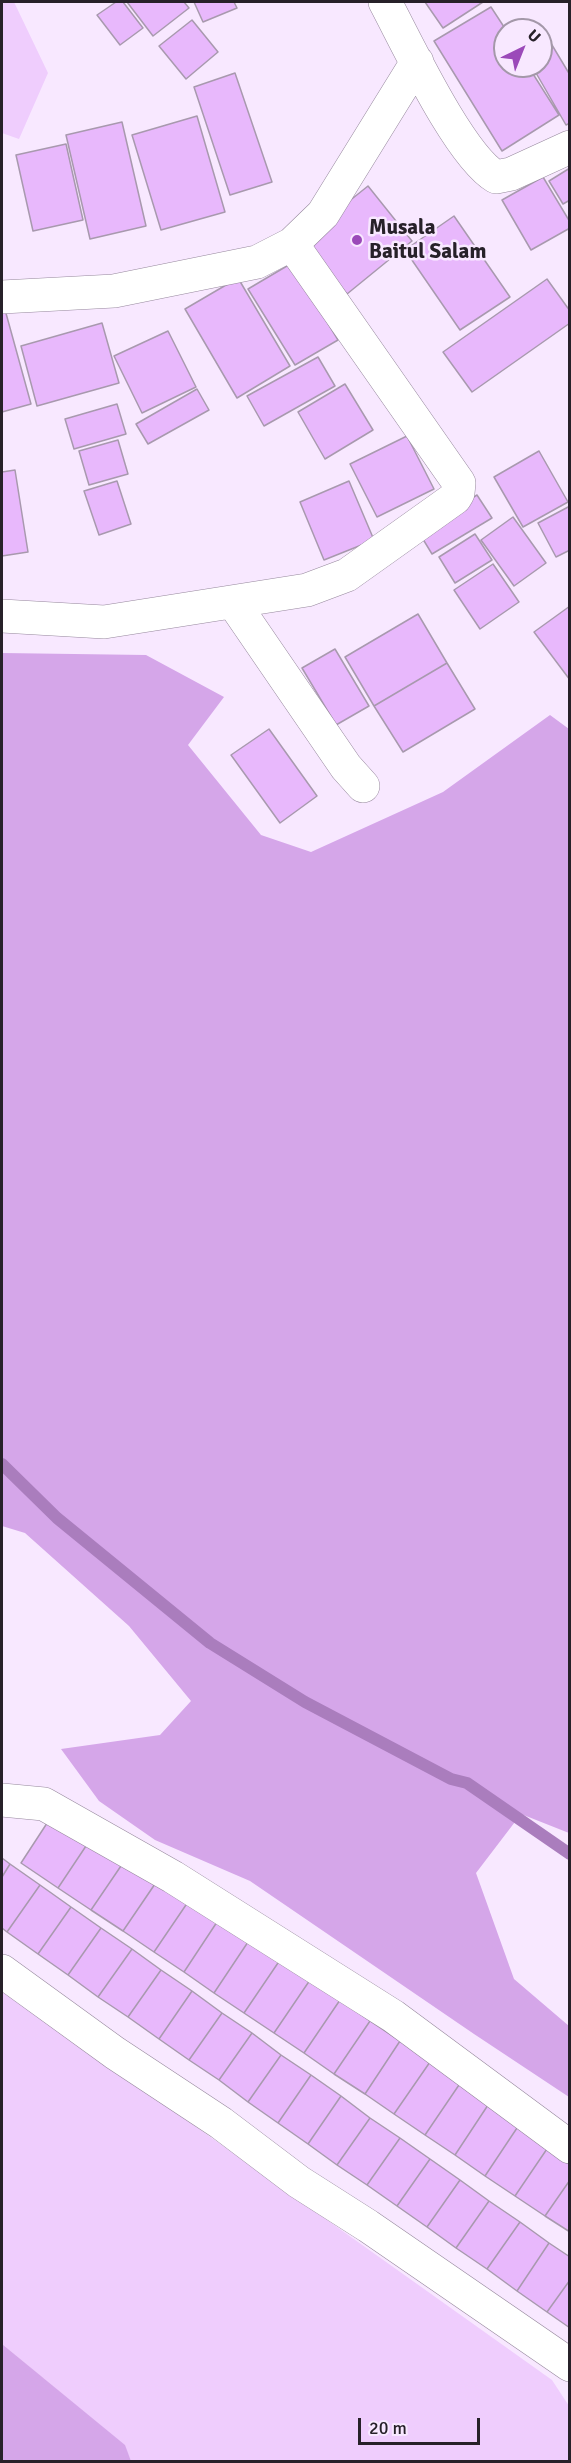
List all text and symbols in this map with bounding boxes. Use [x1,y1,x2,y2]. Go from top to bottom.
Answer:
north arrow [493,18,553,78]
text: U [523,25,545,47]
place label: Musala Baitul Salam [369,215,486,265]
marker: Musala Baitul Salam [350,233,364,247]
scale bar [361,2406,482,2444]
text: 20 m [369,2417,407,2439]

